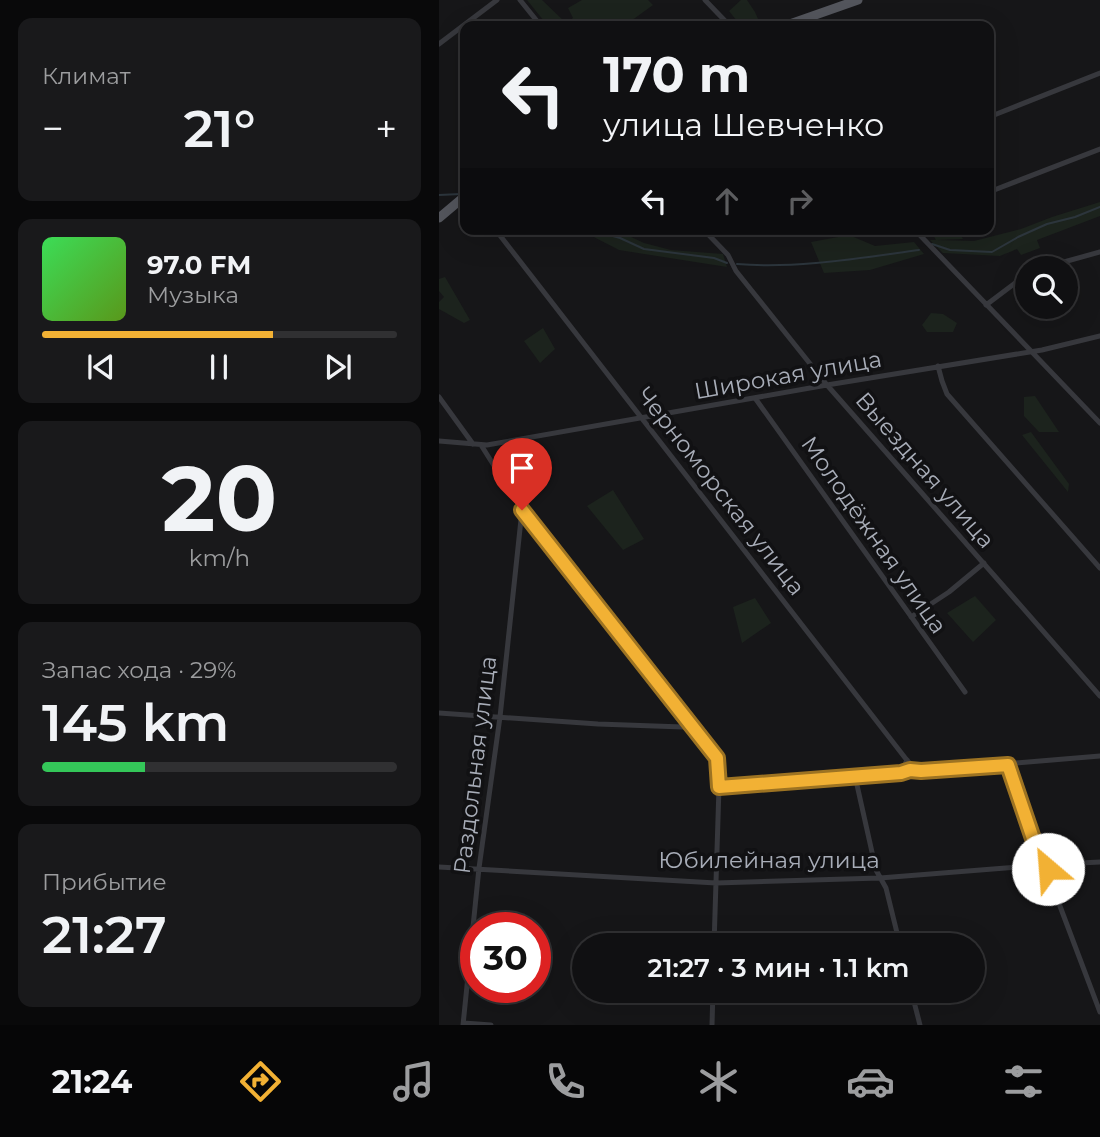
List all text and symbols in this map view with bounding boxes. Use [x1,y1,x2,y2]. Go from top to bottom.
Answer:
text: 170 m [603,45,750,104]
icon: left [488,49,579,140]
text: Климат [42,62,131,90]
text: 21° [184,97,255,160]
text: − [42,105,64,152]
text: + [375,105,397,152]
text: улица Шевченко [603,105,884,144]
icon: left [635,182,673,220]
icon: ahead [708,182,746,220]
icon: right [781,182,819,220]
text: 97.0 FM [147,249,251,281]
map controls [1015,256,1078,319]
button: search [1015,256,1078,319]
text: Музыка [147,281,239,309]
street label: Широкая улица [692,345,884,405]
icon: previous [82,348,120,386]
icon: pause [200,348,238,386]
icon: next [319,348,357,386]
street label: Черноморская улица [631,381,811,601]
street label: Выездная улица [850,386,1000,554]
street label: Молодёжная улица [795,431,953,639]
pin [492,438,552,510]
text: 20 [162,443,277,554]
icon: arrive [503,449,541,487]
text: km/h [189,544,250,572]
street label: Раздольная улица [448,654,502,876]
text: Запас хода · 29% [42,656,236,684]
text: 145 km [42,691,229,754]
position arrow [1011,832,1085,906]
street label: Юбилейная улица [658,846,880,874]
text: Прибытие [42,868,167,896]
text: 21:27 [42,903,167,966]
speed limit sign: 30 [460,912,551,1003]
text: 21:27 · 3 мин · 1.1 km [648,952,909,984]
icon: directions [236,1057,285,1106]
icon: music [389,1057,438,1106]
icon: phone [541,1057,590,1106]
icon: climate [694,1057,743,1106]
icon: car [846,1057,895,1106]
icon: filters [999,1057,1048,1106]
text: 21:24 [52,1062,132,1101]

